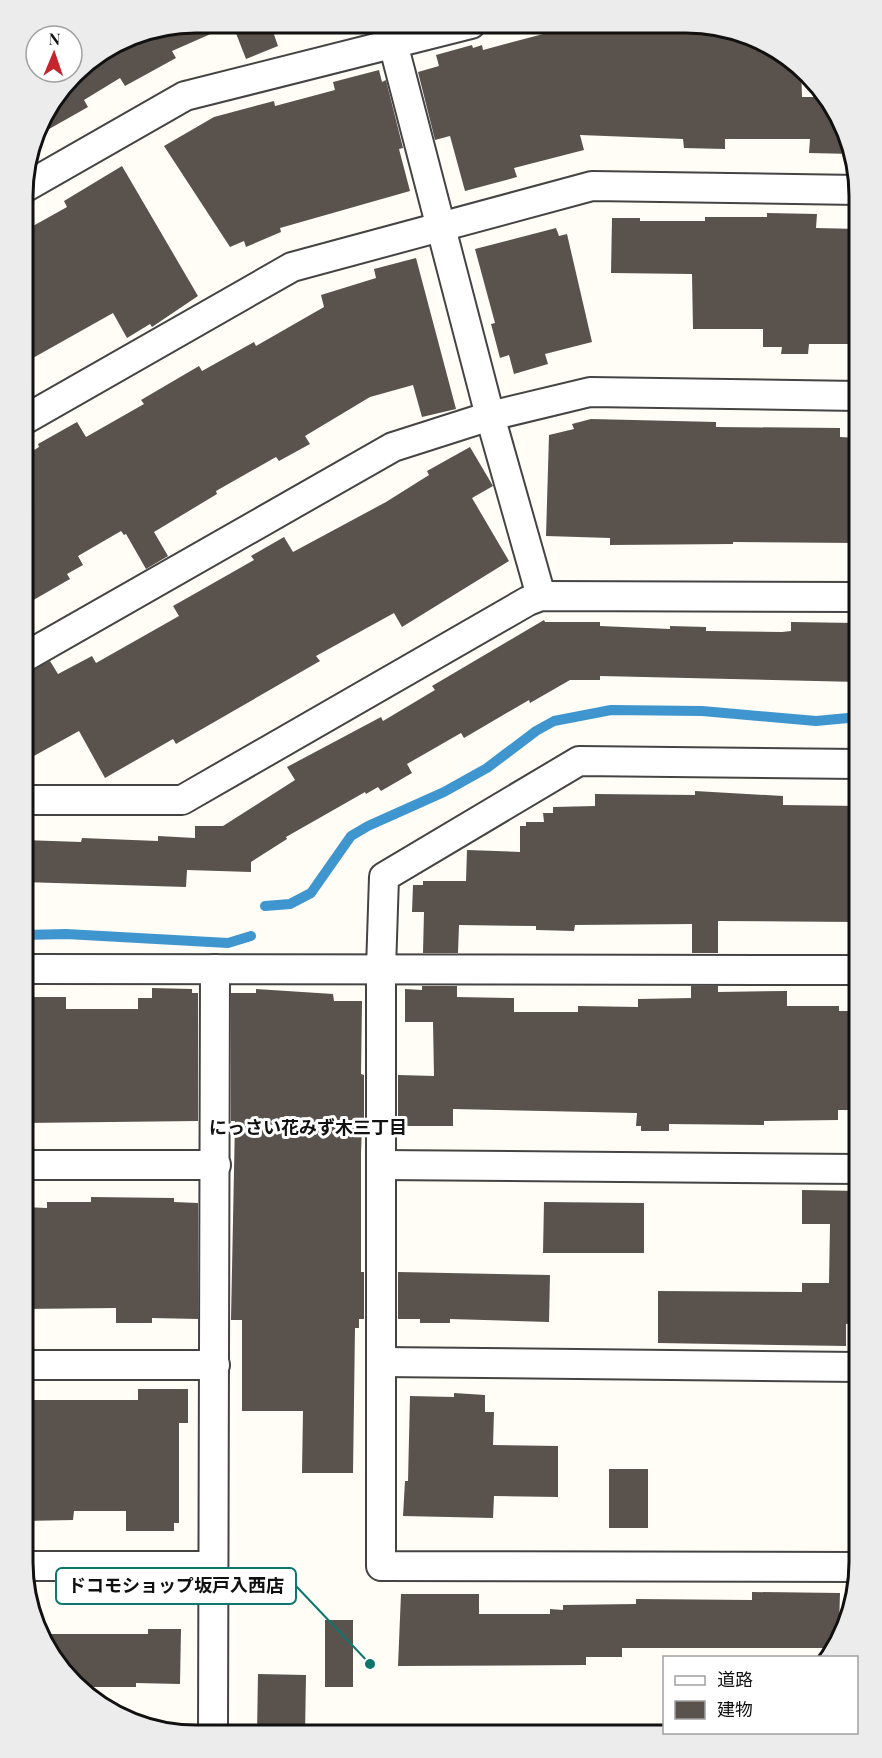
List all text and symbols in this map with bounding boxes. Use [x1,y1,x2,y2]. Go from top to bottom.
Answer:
north arrow [24,24,84,84]
text: N [48,28,61,49]
district label: にっさい花みず木三丁目 [209,1115,407,1139]
callout: ドコモショップ坂戸入西店 [56,1568,296,1604]
text: ドコモショップ坂戸入西店 [68,1573,284,1597]
legend [663,1656,858,1734]
text: 道路 [717,1667,753,1691]
text: 建物 [717,1697,753,1721]

